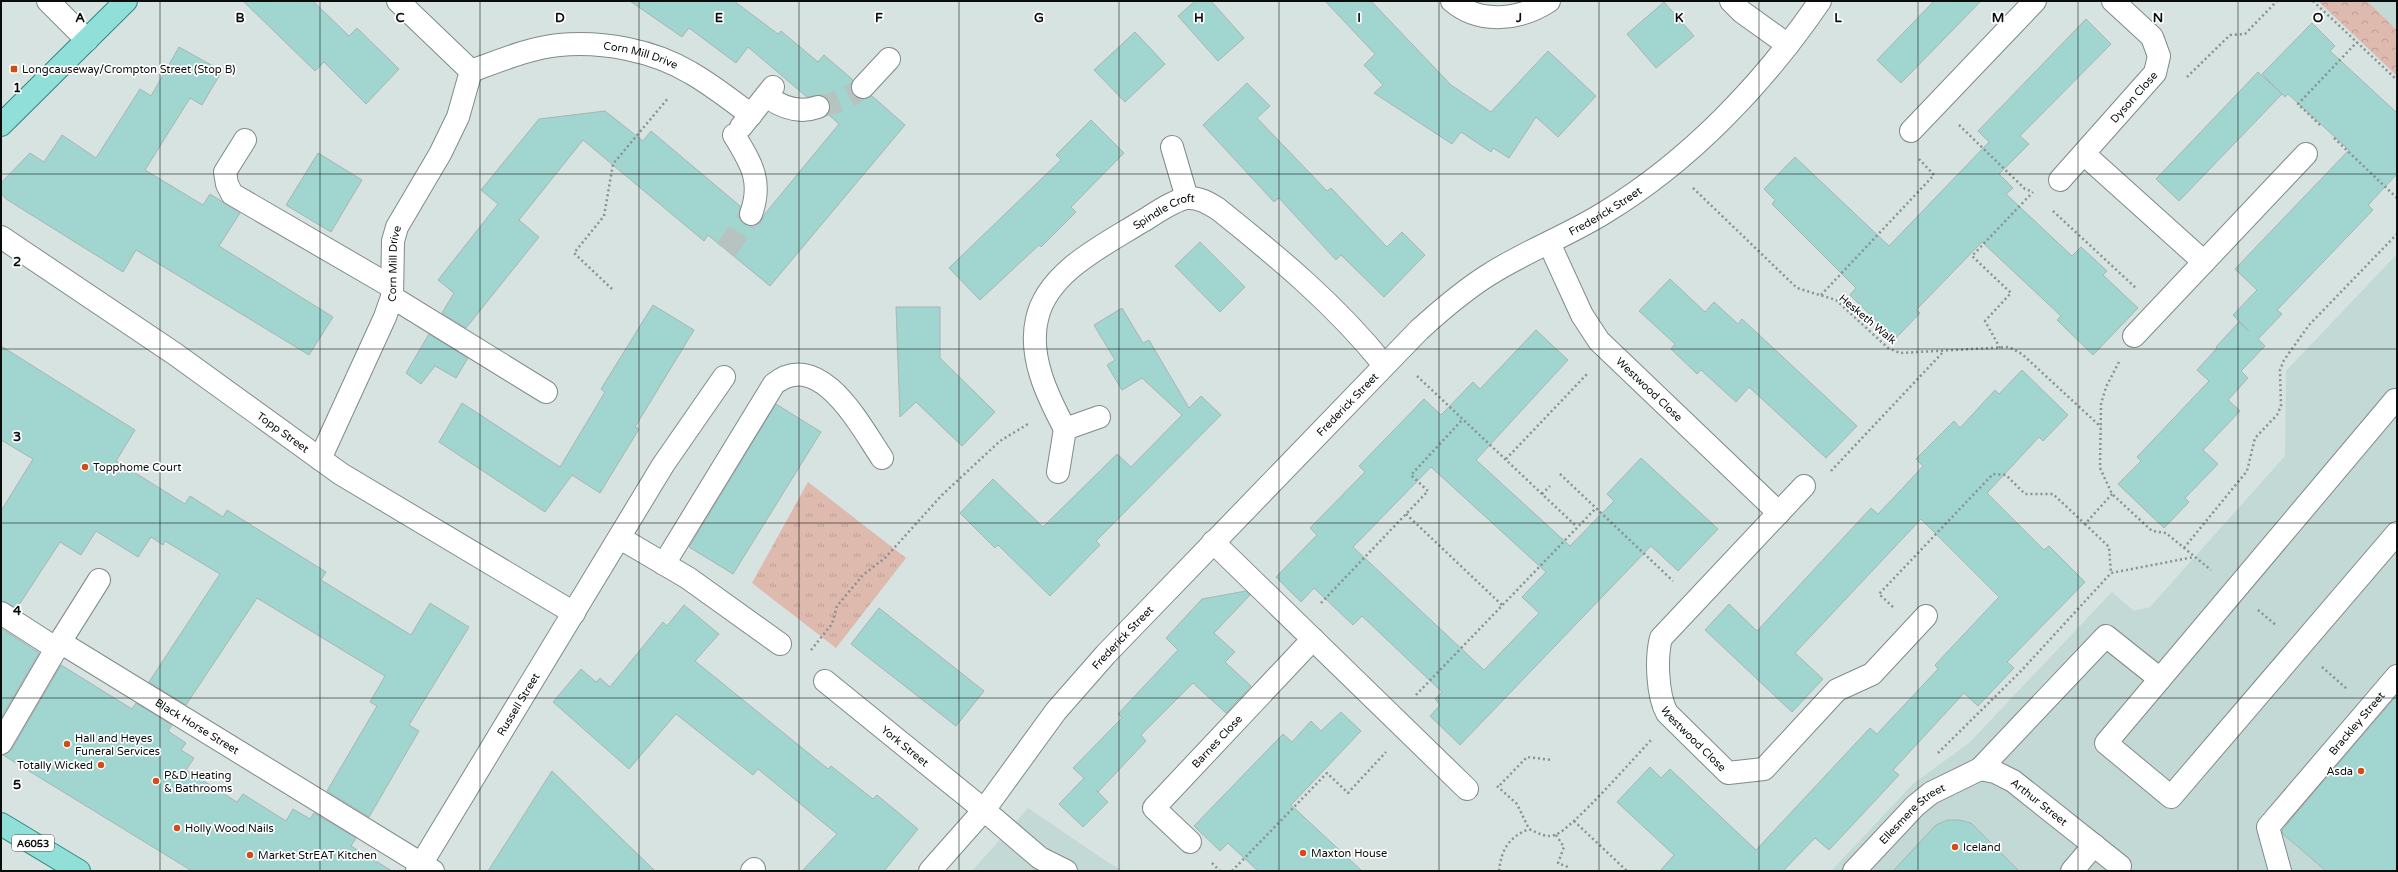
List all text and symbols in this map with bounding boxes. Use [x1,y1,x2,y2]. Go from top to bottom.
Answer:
text: A [75,10,85,26]
text: B [235,10,245,26]
text: C [395,10,405,26]
text: D [555,10,565,26]
text: E [715,10,723,26]
text: F [875,10,883,26]
text: G [1034,10,1044,26]
text: H [1194,10,1204,26]
text: I [1357,10,1361,26]
text: J [1515,10,1522,26]
text: K [1675,10,1684,26]
text: L [1834,10,1842,26]
text: M [1992,10,2004,26]
text: N [2153,10,2163,26]
text: O [2313,10,2324,26]
street label: Corn Mill Drive [603,39,680,72]
place label: Longcauseway/Crompton Street (Stop B) [22,63,236,76]
marker: Longcauseway/Crompton Street (Stop B) [9,64,19,74]
street label: Dyson Close [2108,69,2160,126]
text: 1 [13,80,21,96]
street label: Frederick Street [1567,184,1644,238]
street label: Spindle Croft [1131,192,1195,232]
street label: Corn Mill Drive [385,224,404,304]
text: 2 [13,254,21,270]
street label: Hesketh Walk [1836,292,1899,347]
street label: Westwood Close [1613,355,1685,424]
street label: Frederick Street [1314,370,1381,439]
street label: Topp Street [254,409,311,456]
text: 3 [13,429,21,445]
place label: Topphome Court [93,461,181,474]
marker: Topphome Court [80,462,90,472]
text: 4 [13,603,22,619]
street label: Frederick Street [1089,603,1156,672]
street label: Russell Street [494,671,542,738]
street label: Brackley Street [2326,689,2388,758]
street label: Black Horse Street [153,696,241,757]
street label: Westwood Close [1658,705,1728,774]
street label: Barnes Close [1189,713,1245,771]
street label: York Street [878,723,931,769]
place label: Hall and Heyes Funeral Services [75,732,160,758]
marker: Hall and Heyes Funeral Services [62,739,72,749]
place label: Totally Wicked [17,759,93,772]
marker: Totally Wicked [96,760,106,770]
place label: Asda [2326,765,2353,778]
marker: Asda [2356,766,2366,776]
place label: P&D Heating & Bathrooms [164,769,232,795]
marker: P&D Heating & Bathrooms [151,776,161,786]
street label: Arthur Street [2008,776,2070,829]
text: 5 [13,777,21,793]
street label: Ellesmere Street [1877,781,1947,847]
place label: Holly Wood Nails [185,822,274,835]
marker: Holly Wood Nails [172,823,182,833]
road number: A6053 [12,835,54,851]
place label: Iceland [1963,841,2001,854]
marker: Iceland [1950,842,1960,852]
place label: Maxton House [1311,847,1387,860]
marker: Maxton House [1298,848,1308,858]
place label: Market StrEAT Kitchen [258,849,377,862]
marker: Market StrEAT Kitchen [245,850,255,860]

